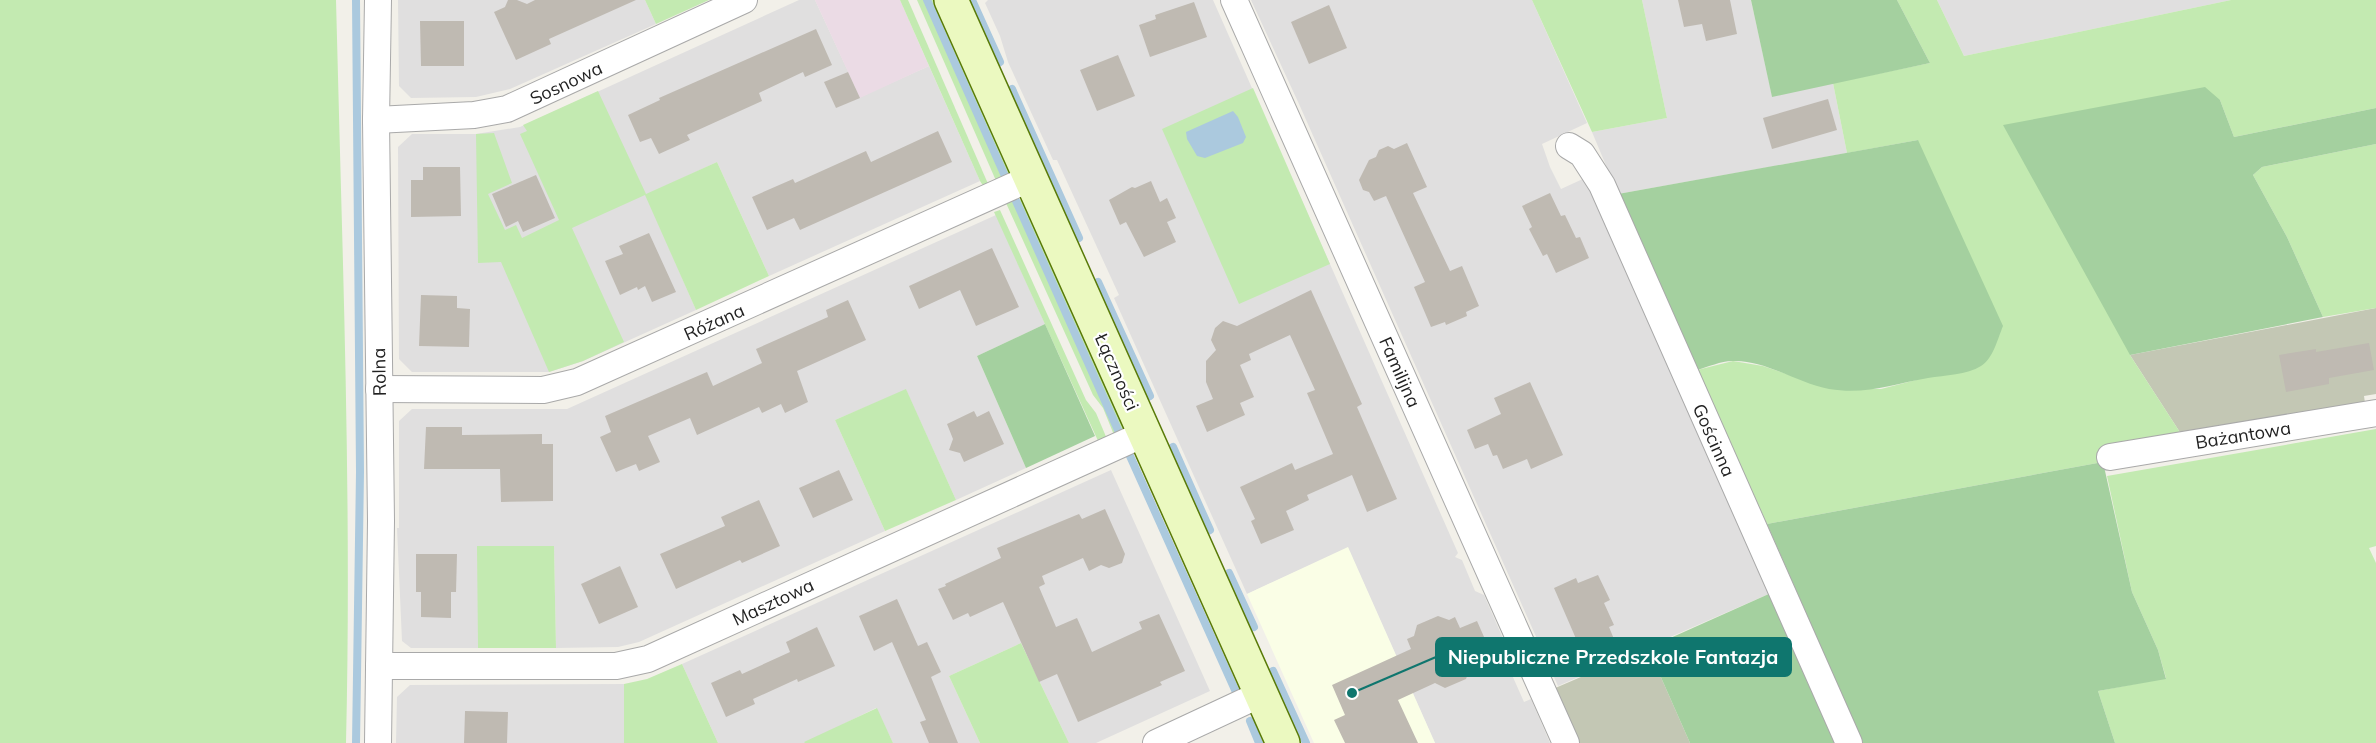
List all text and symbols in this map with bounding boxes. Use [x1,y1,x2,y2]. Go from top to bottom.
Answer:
street label: Sosnowa [526,56,606,110]
street label: Różana [680,299,748,345]
street label: Łączności [1089,329,1144,414]
street label: Familijna [1374,333,1426,411]
street label: Rolna [367,348,391,396]
street label: Gościnna [1688,400,1740,480]
street label: Bażantowa [2194,416,2292,454]
street label: Masztowa [729,573,817,631]
callout: Niepubliczne Przedszkole Fantazja [1436,638,1791,676]
text: Niepubliczne Przedszkole Fantazja [1448,644,1778,669]

